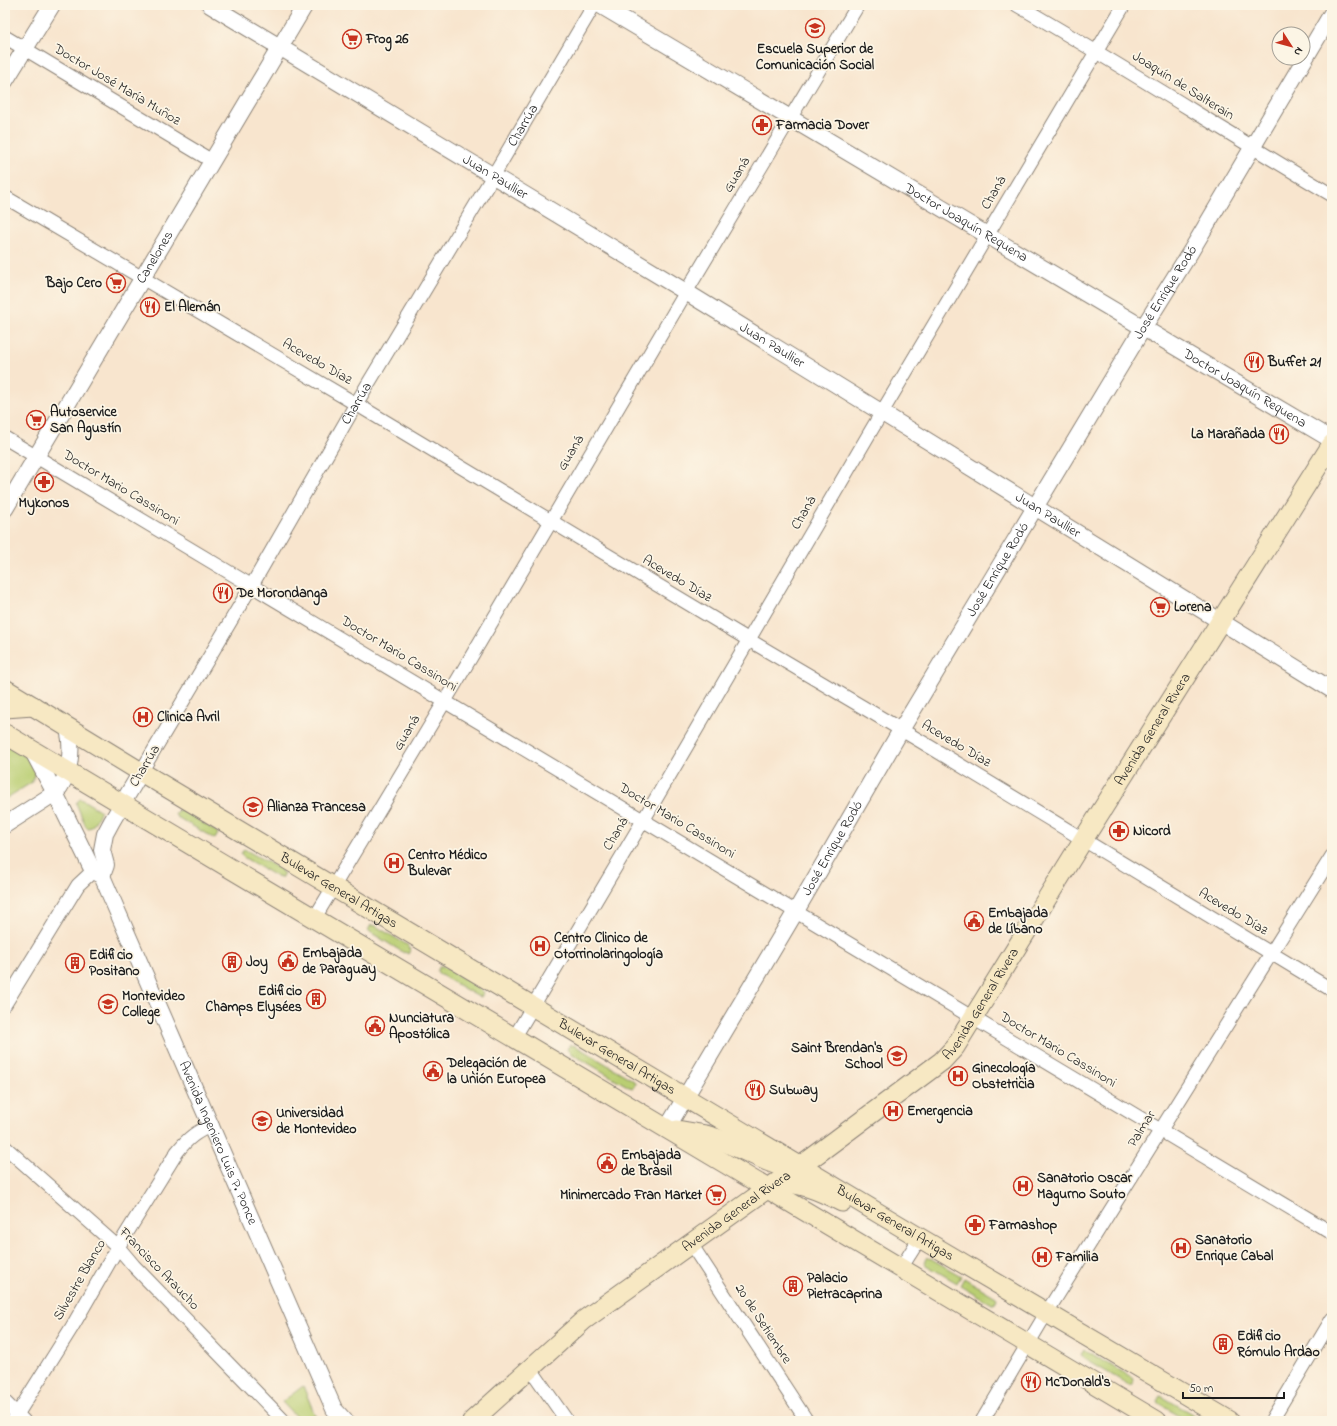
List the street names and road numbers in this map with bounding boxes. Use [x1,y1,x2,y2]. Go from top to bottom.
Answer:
street label: Doctor José María Muñoz [49,38,185,131]
street label: Joaquín de Salterain [1128,46,1238,126]
street label: Charrúa [502,100,544,151]
street label: Juan Paullier [458,149,533,205]
street label: Guaná [718,153,756,197]
street label: Chaná [976,172,1012,214]
street label: Doctor Joaquín Requena [900,177,1032,268]
street label: Canelones [131,227,179,288]
street label: José Enrique Rodó [1128,241,1203,343]
street label: Juan Paullier [735,317,809,374]
street label: Acevedo Díaz [278,333,356,391]
street label: Doctor Joaquín Requena [1178,343,1311,433]
street label: Charrúa [336,378,377,429]
street label: Guaná [552,431,590,475]
street label: Doctor Mario Cassinoni [58,444,183,531]
street label: Juan Paullier [1011,487,1085,544]
street label: Chaná [786,492,822,534]
street label: José Enrique Rodó [961,518,1034,621]
street label: Acevedo Díaz [638,550,716,608]
street label: Doctor Mario Cassinoni [336,610,461,697]
street label: Avenida General Rivera [1109,669,1196,790]
street label: Guaná [388,711,426,755]
street label: Acevedo Díaz [917,715,995,773]
street label: Charrúa [124,741,166,791]
street label: Doctor Mario Cassinoni [614,777,739,864]
street label: José Enrique Rodó [796,797,868,900]
street label: Chaná [598,813,634,855]
street label: Bulevar General Artigas [275,846,402,934]
street label: Acevedo Díaz [1194,883,1272,941]
street label: Avenida General Rivera [937,944,1024,1065]
street label: Doctor Mario Cassinoni [995,1006,1120,1093]
street label: Bulevar General Artigas [553,1013,680,1100]
street label: Avenida Ingeniero Luis P. Ponce [173,1058,263,1229]
street label: Palmar [1123,1106,1162,1152]
street label: Avenida General Rivera [677,1165,795,1257]
street label: Bulevar General Artigas [831,1179,958,1266]
street label: Francisco Araucho [113,1222,204,1315]
street label: Silvestre Blanco [48,1235,112,1325]
street label: 20 de Setiembre [729,1280,797,1369]

